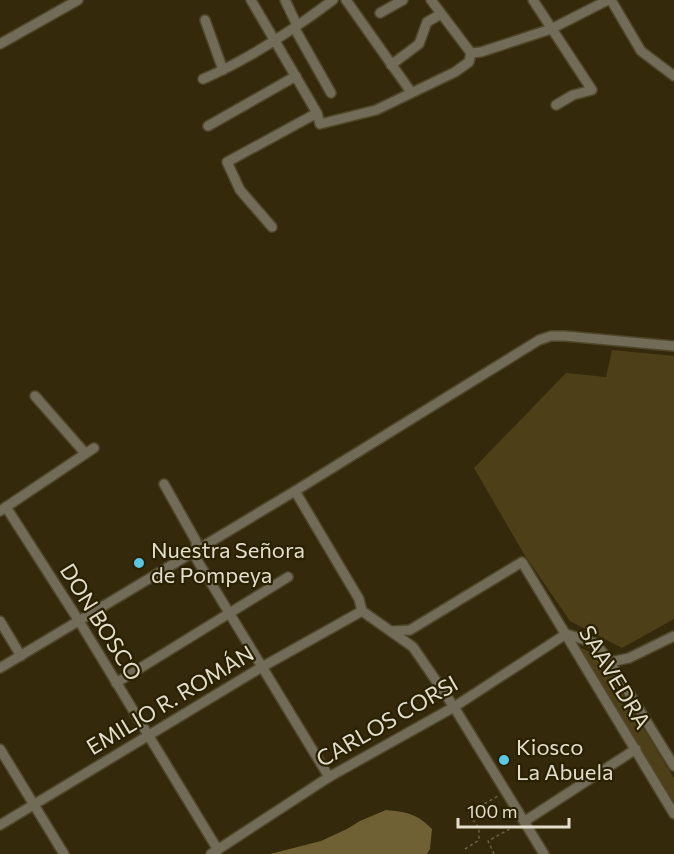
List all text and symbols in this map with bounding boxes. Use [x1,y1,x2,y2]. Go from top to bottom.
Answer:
place label: Nuestra Señora de Pompeya [151,536,305,588]
marker: Nuestra Señora de Pompeya [132,556,146,570]
street label: DON BOSCO [55,558,148,685]
street label: SAAVEDRA [574,620,657,733]
street label: EMILIO R. ROMÁN [81,639,258,760]
street label: CARLOS CORSI [311,669,462,772]
place label: Kiosco La Abuela [516,733,614,785]
marker: Kiosco La Abuela [497,753,511,767]
scale bar [458,791,569,829]
text: 100 m [467,800,517,822]

